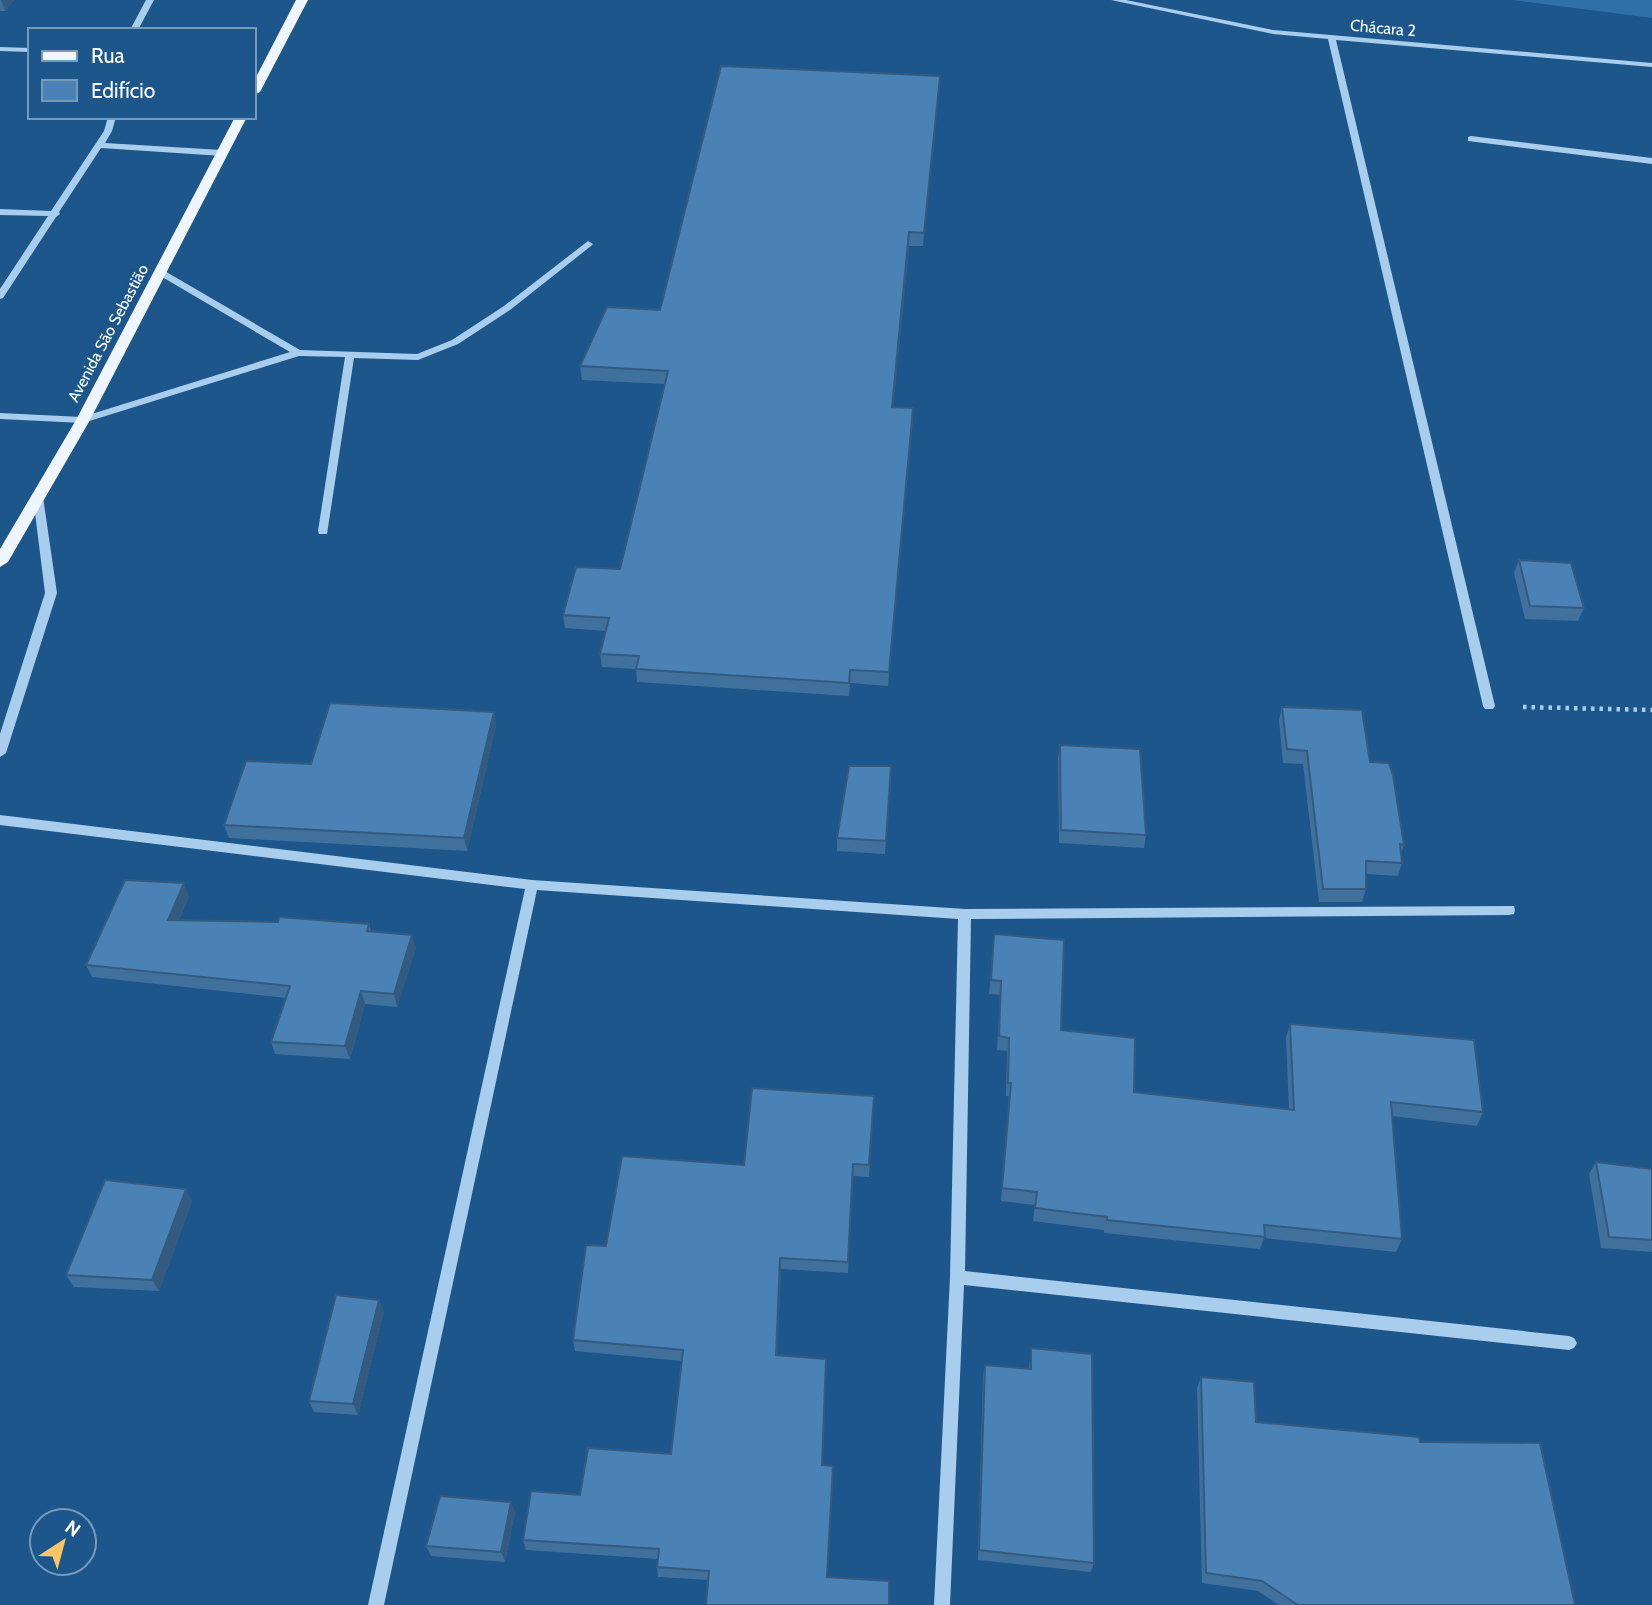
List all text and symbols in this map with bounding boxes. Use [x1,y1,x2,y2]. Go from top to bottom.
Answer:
street label: Chácara 2 [1349,16,1417,40]
legend [28,28,256,119]
text: Rua [91,43,125,68]
text: Edifício [91,78,155,103]
street label: Avenida São Sebastião [64,261,152,405]
north arrow [28,1507,98,1577]
text: N [61,1515,85,1542]

